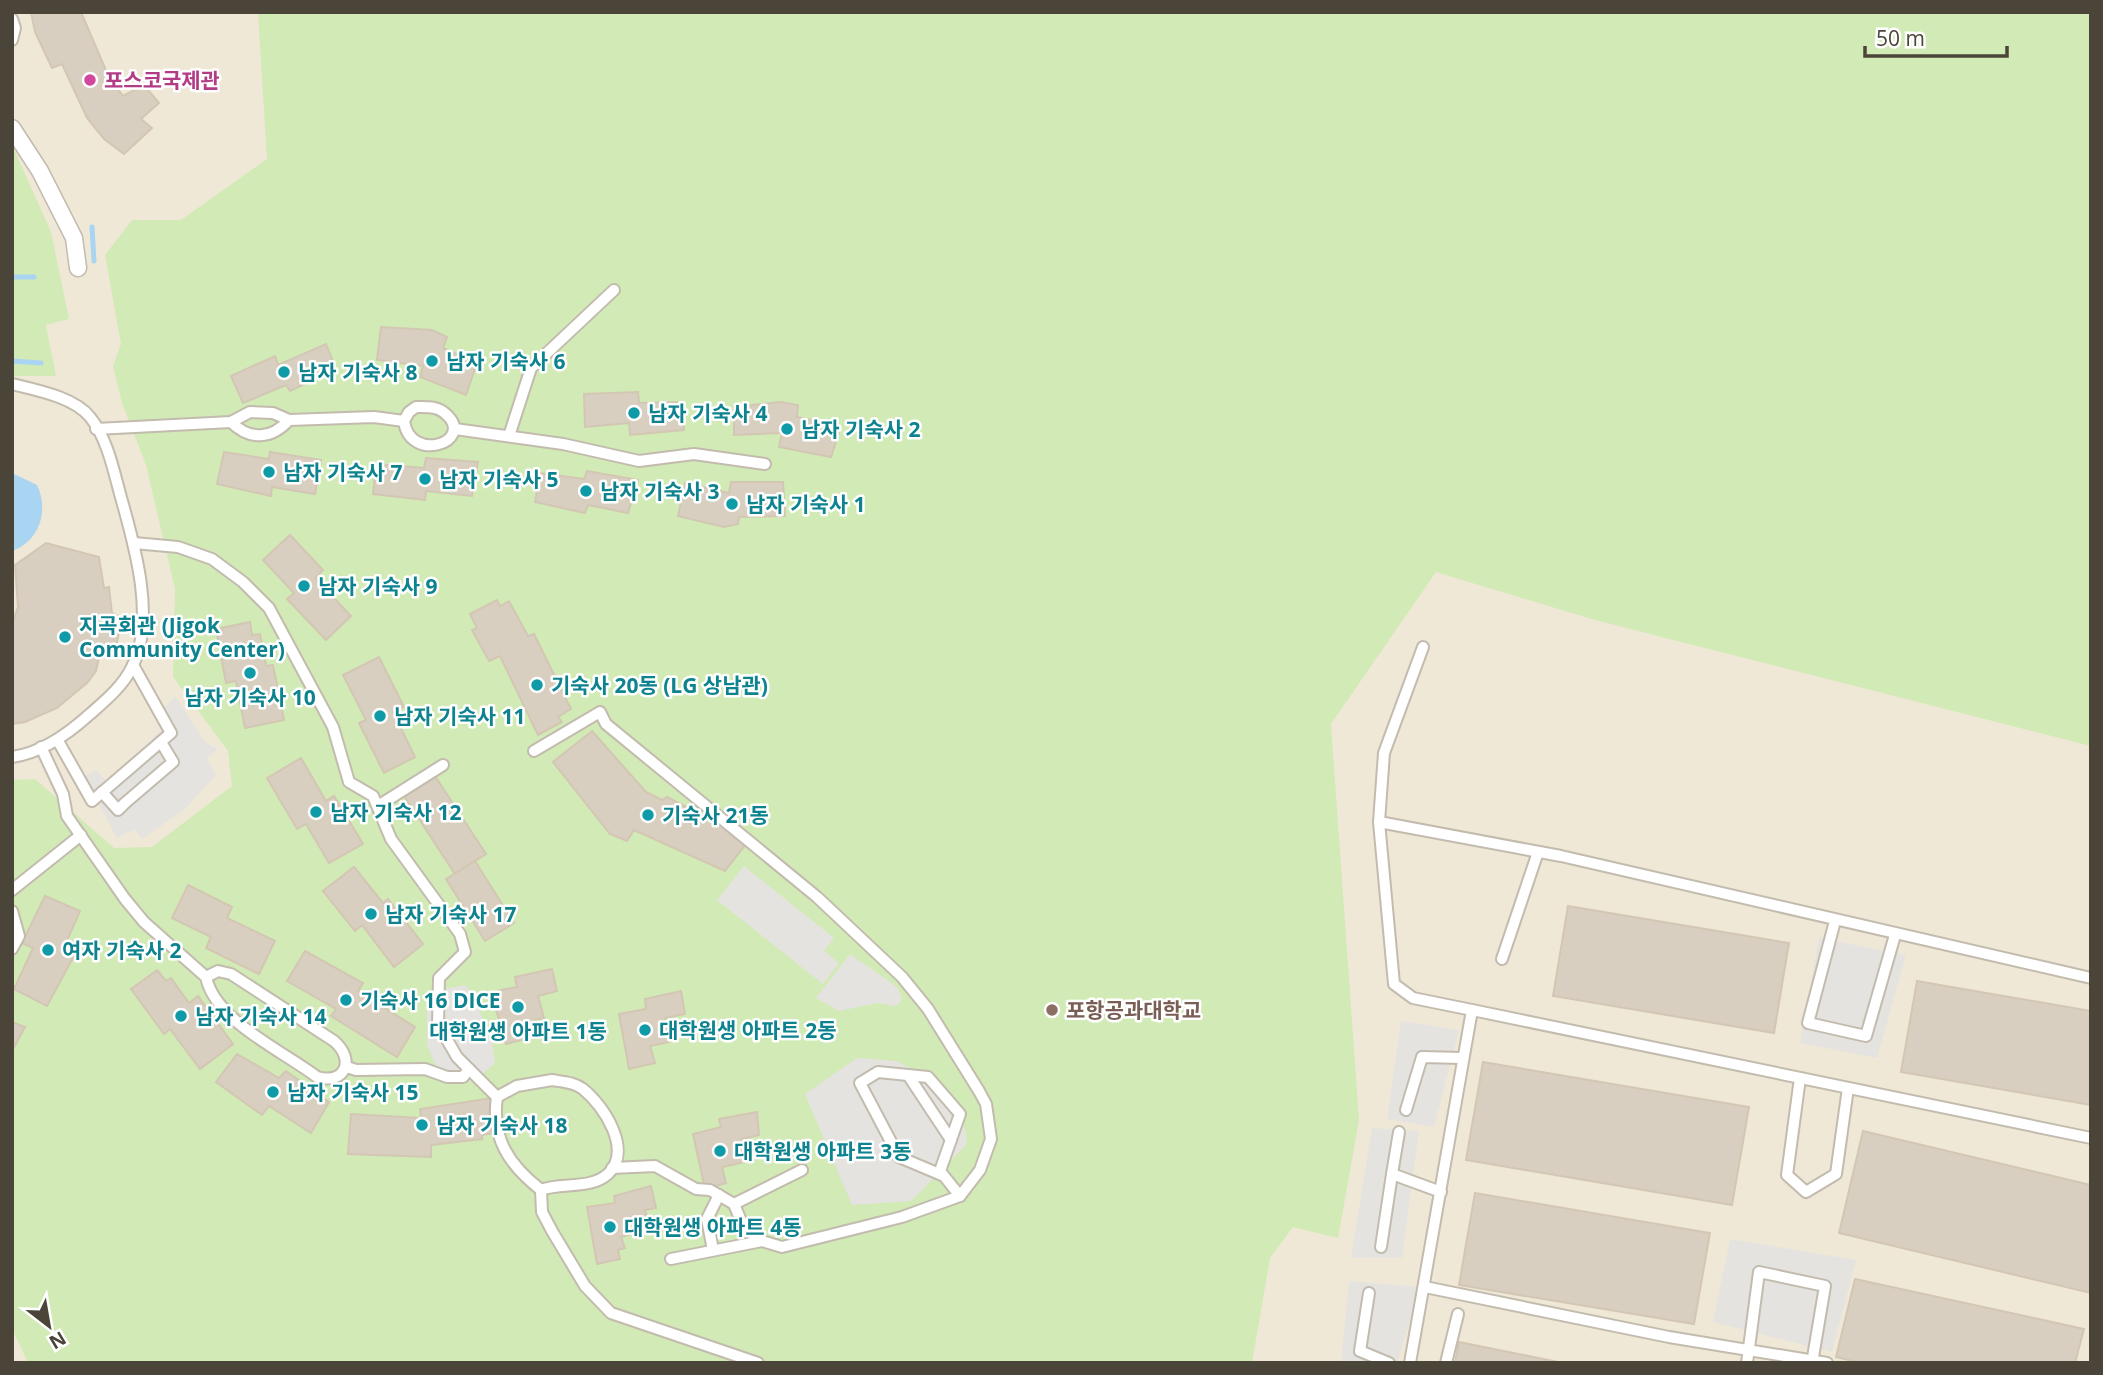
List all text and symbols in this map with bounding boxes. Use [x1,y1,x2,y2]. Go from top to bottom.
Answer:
scale bar [1865,14,2007,58]
text: 50 m [1876,24,1925,52]
place label: 포스코국제관 [104,66,220,94]
marker: 포스코국제관 [82,72,98,88]
place label: 남자 기숙사 6 [446,347,566,375]
marker: 남자 기숙사 6 [424,353,440,369]
place label: 남자 기숙사 8 [298,358,418,386]
marker: 남자 기숙사 8 [276,364,292,380]
place label: 남자 기숙사 4 [648,399,768,427]
marker: 남자 기숙사 4 [626,405,642,421]
place label: 남자 기숙사 2 [801,415,921,443]
marker: 남자 기숙사 2 [779,421,795,437]
place label: 남자 기숙사 7 [283,458,403,486]
marker: 남자 기숙사 7 [261,464,277,480]
place label: 남자 기숙사 5 [439,465,559,493]
marker: 남자 기숙사 5 [417,471,433,487]
place label: 남자 기숙사 3 [600,477,720,505]
marker: 남자 기숙사 3 [578,483,594,499]
place label: 남자 기숙사 1 [746,490,866,518]
marker: 남자 기숙사 1 [724,496,740,512]
place label: 남자 기숙사 9 [318,572,438,600]
marker: 남자 기숙사 9 [296,578,312,594]
place label: 지곡회관 (Jigok Community Center) [79,611,285,663]
marker: 지곡회관 (Jigok Community Center) [57,629,73,645]
marker: 남자 기숙사 10 [242,665,258,681]
place label: 기숙사 20동 (LG 상남관) [551,671,768,699]
marker: 기숙사 20동 (LG 상남관) [529,677,545,693]
place label: 남자 기숙사 10 [184,683,316,711]
place label: 남자 기숙사 11 [394,702,526,730]
marker: 남자 기숙사 11 [372,708,388,724]
place label: 남자 기숙사 12 [330,798,462,826]
place label: 기숙사 21동 [662,801,769,829]
marker: 남자 기숙사 12 [308,804,324,820]
marker: 기숙사 21동 [640,807,656,823]
place label: 남자 기숙사 17 [385,900,517,928]
marker: 남자 기숙사 17 [363,906,379,922]
place label: 여자 기숙사 2 [62,936,182,964]
marker: 여자 기숙사 2 [40,942,56,958]
place label: 기숙사 16 DICE [360,986,501,1014]
marker: 기숙사 16 DICE [338,992,354,1008]
place label: 포항공과대학교 [1066,996,1201,1024]
marker: 대학원생 아파트 1동 [510,999,526,1015]
place label: 남자 기숙사 14 [195,1002,327,1030]
marker: 포항공과대학교 [1044,1002,1060,1018]
marker: 남자 기숙사 14 [173,1008,189,1024]
place label: 대학원생 아파트 2동 [659,1016,836,1044]
place label: 대학원생 아파트 1동 [429,1017,607,1045]
marker: 대학원생 아파트 2동 [637,1022,653,1038]
place label: 남자 기숙사 15 [287,1078,419,1106]
marker: 남자 기숙사 15 [265,1084,281,1100]
place label: 남자 기숙사 18 [436,1111,568,1139]
marker: 남자 기숙사 18 [414,1117,430,1133]
place label: 대학원생 아파트 3동 [734,1137,911,1165]
marker: 대학원생 아파트 3동 [712,1143,728,1159]
place label: 대학원생 아파트 4동 [624,1213,801,1241]
marker: 대학원생 아파트 4동 [602,1219,618,1235]
north arrow [14,1291,84,1361]
text: N [44,1325,71,1356]

